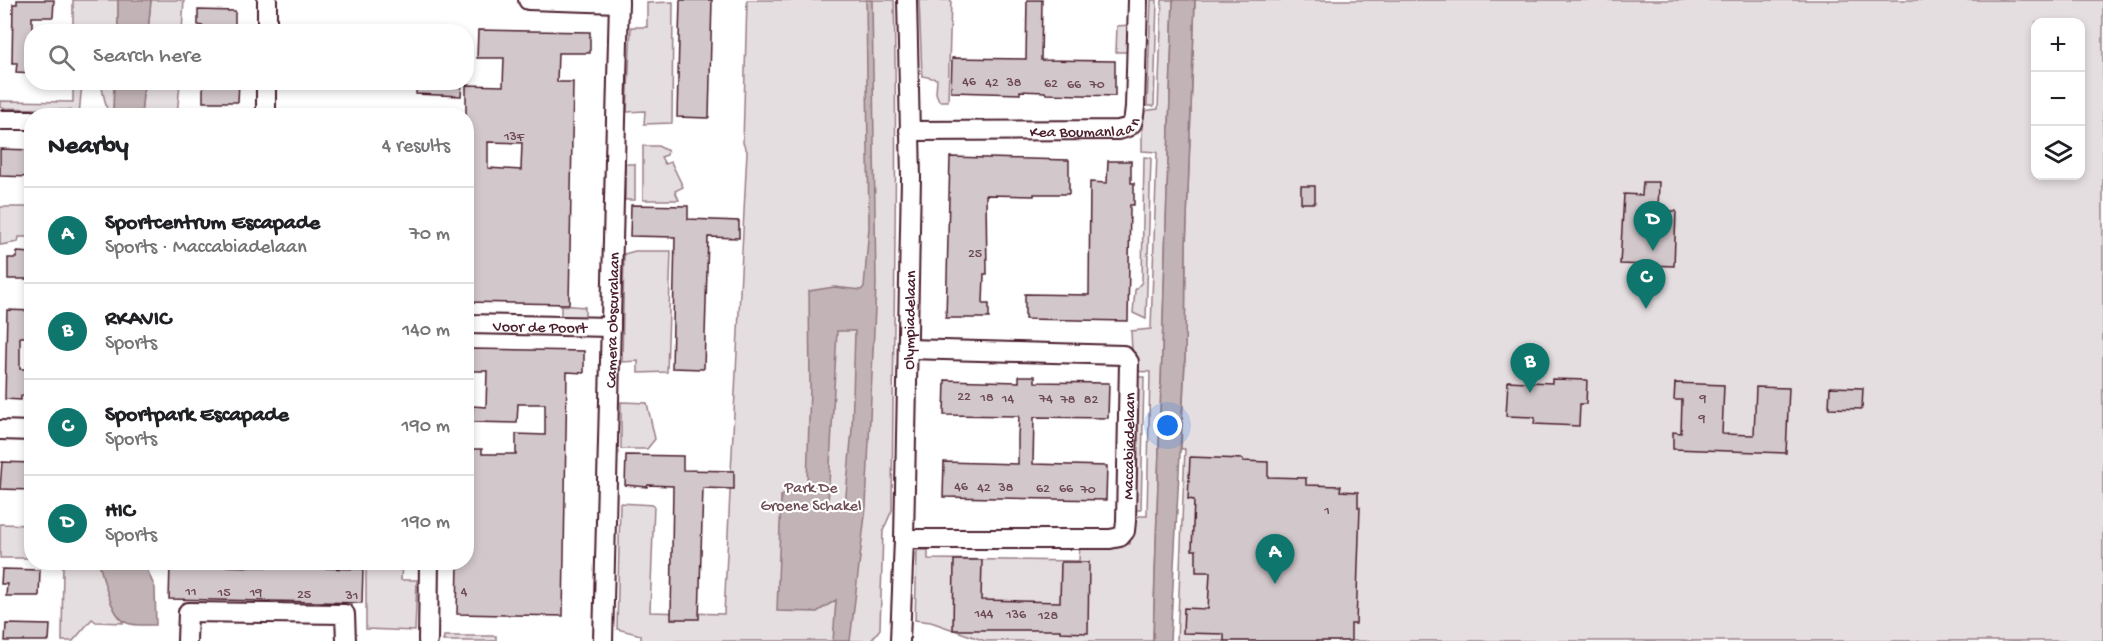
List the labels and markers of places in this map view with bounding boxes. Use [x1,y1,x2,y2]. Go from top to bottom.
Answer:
pin: D [1634,202,1672,251]
pin: C [1626,260,1666,309]
pin: B [1510,344,1550,393]
pin: A [1256,534,1294,584]

